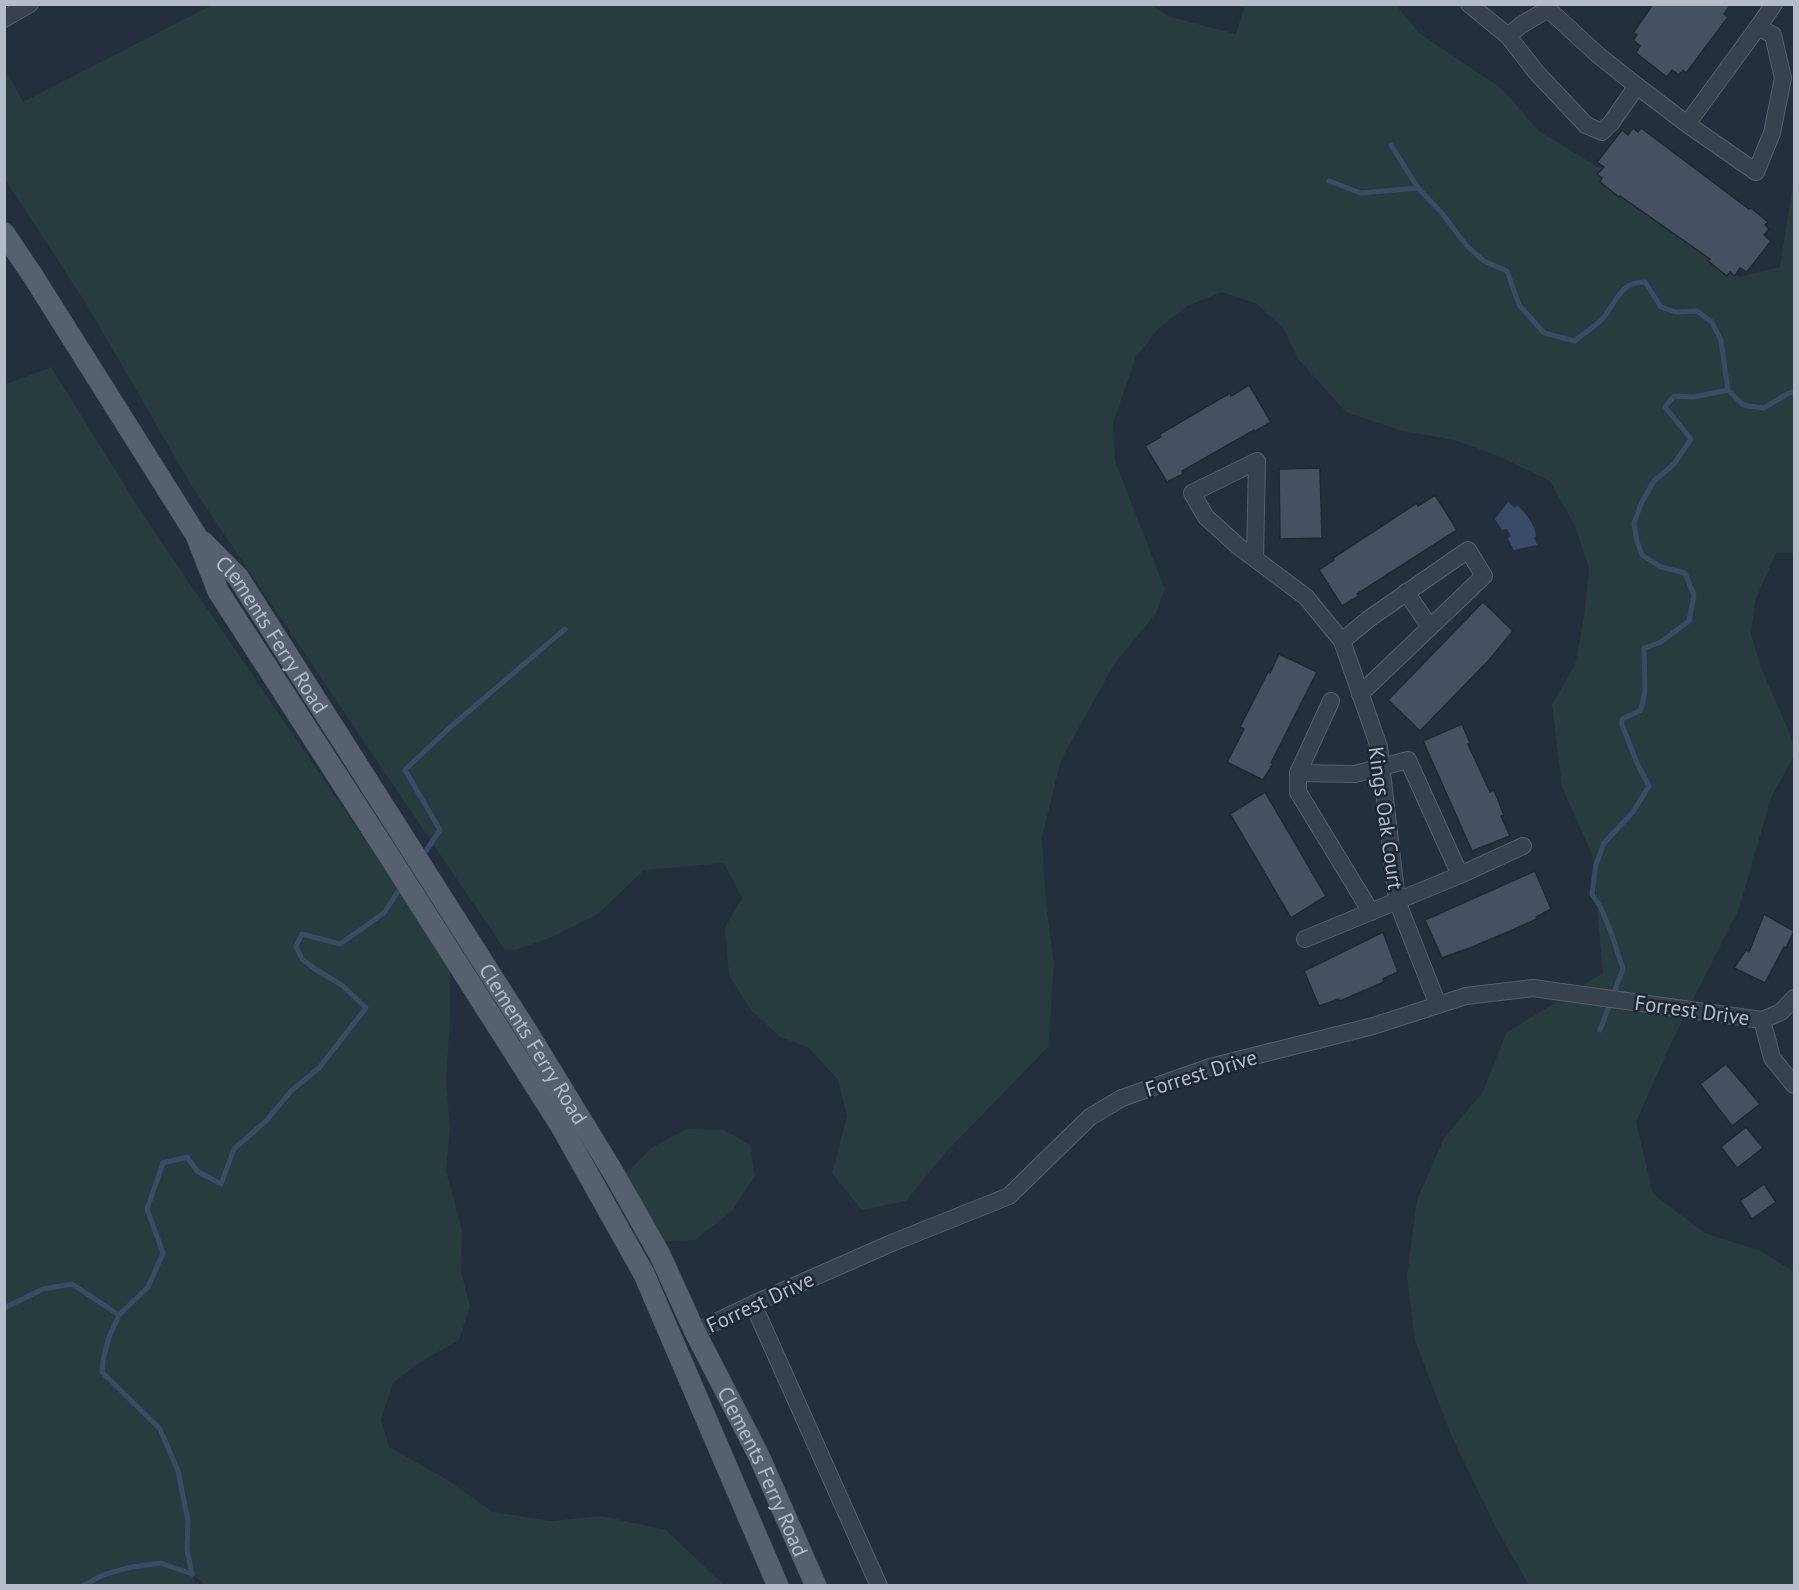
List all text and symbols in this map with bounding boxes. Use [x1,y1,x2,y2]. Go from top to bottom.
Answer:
street label: Clements Ferry Road [210,549,335,718]
street label: Kings Oak Court [1363,745,1409,891]
street label: Clements Ferry Road [474,958,594,1129]
street label: Forrest Drive [1633,989,1751,1031]
street label: Forrest Drive [1142,1043,1260,1103]
street label: Forrest Drive [702,1265,818,1339]
street label: Clements Ferry Road [712,1382,815,1560]

